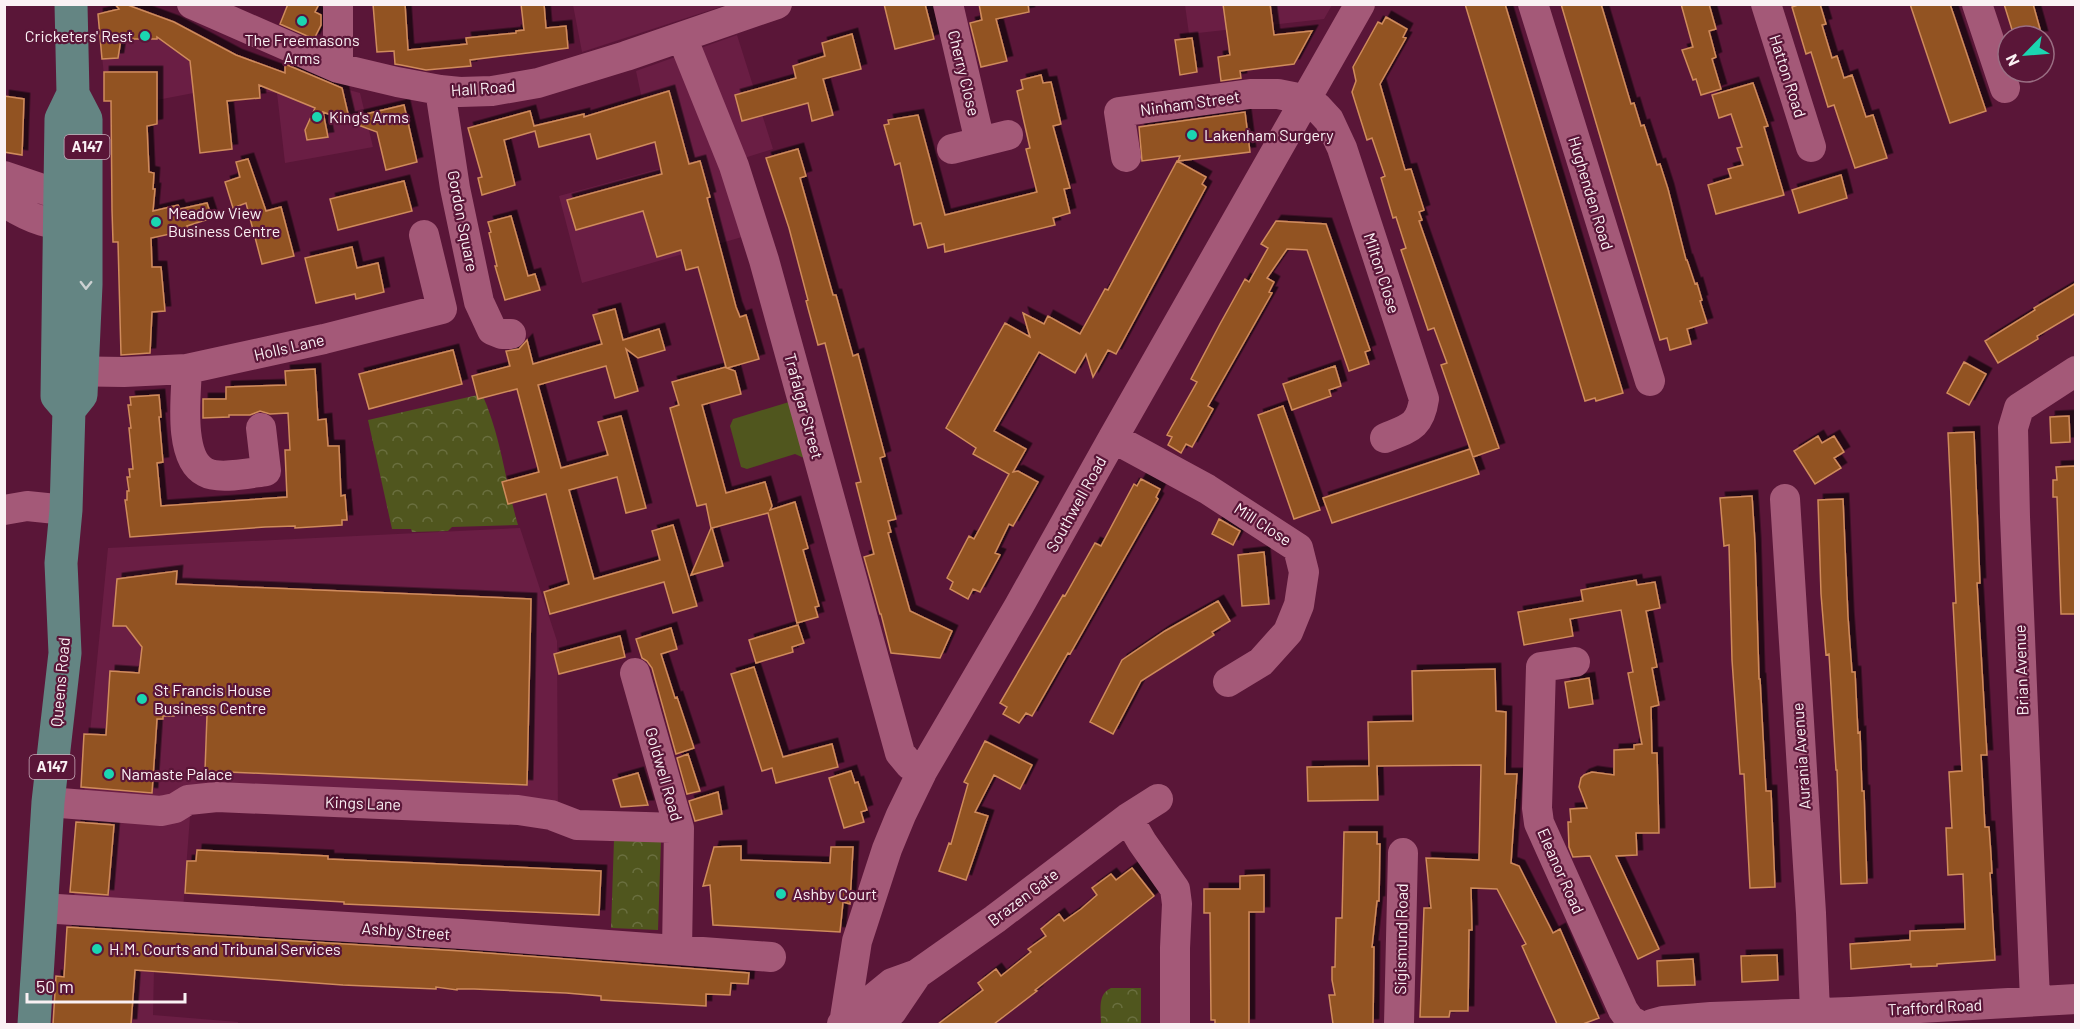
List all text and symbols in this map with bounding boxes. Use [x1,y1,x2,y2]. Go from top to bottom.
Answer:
marker: The Freemasons Arms [295,14,309,28]
north arrow [1996,24,2056,84]
place label: Cricketers' Rest [25,26,133,45]
street label: Cherry Close [945,28,984,118]
marker: Cricketers' Rest [138,29,152,43]
place label: The Freemasons Arms [244,30,360,67]
street label: Hatton Road [1766,32,1811,120]
text: N [2001,52,2023,69]
street label: Hall Road [450,76,516,99]
street label: Ninham Street [1139,86,1241,119]
place label: King's Arms [329,107,409,126]
marker: King's Arms [310,110,324,124]
place label: Lakenham Surgery [1204,125,1334,144]
marker: Lakenham Surgery [1185,128,1199,142]
street label: Hughenden Road [1565,134,1618,252]
road number: A147 [64,135,110,159]
street label: Gordon Square [444,169,483,273]
place label: Meadow View Business Centre [168,203,280,240]
marker: Meadow View Business Centre [149,215,163,229]
street label: Milton Close [1361,230,1404,316]
one-way arrow [80,281,92,290]
street label: Holls Lane [252,329,326,364]
street label: Trafalgar Street [781,351,828,461]
street label: Southwell Road [1041,452,1110,555]
street label: Mill Close [1231,498,1295,549]
street label: Brian Avenue [2009,624,2032,716]
street label: Queens Road [46,636,73,727]
place label: St Francis House Business Centre [154,680,271,717]
marker: St Francis House Business Centre [135,692,149,706]
street label: Aurania Avenue [1787,702,1814,810]
street label: Goldwell Road [642,725,687,823]
road number: A147 [29,755,74,779]
place label: Namaste Palace [121,764,233,783]
marker: Namaste Palace [102,767,116,781]
street label: Kings Lane [325,792,401,813]
street label: Eleanor Road [1534,825,1589,917]
street label: Brazen Gate [984,864,1062,929]
street label: Sigismund Road [1390,883,1411,995]
place label: Ashby Court [793,884,877,903]
marker: Ashby Court [774,887,788,901]
street label: Ashby Street [361,918,451,943]
place label: H.M. Courts and Tribunal Services [109,939,341,958]
marker: H.M. Courts and Tribunal Services [90,942,104,956]
scale bar [27,966,184,1004]
text: 50 m [36,975,74,997]
street label: Trafford Road [1887,995,1983,1018]

